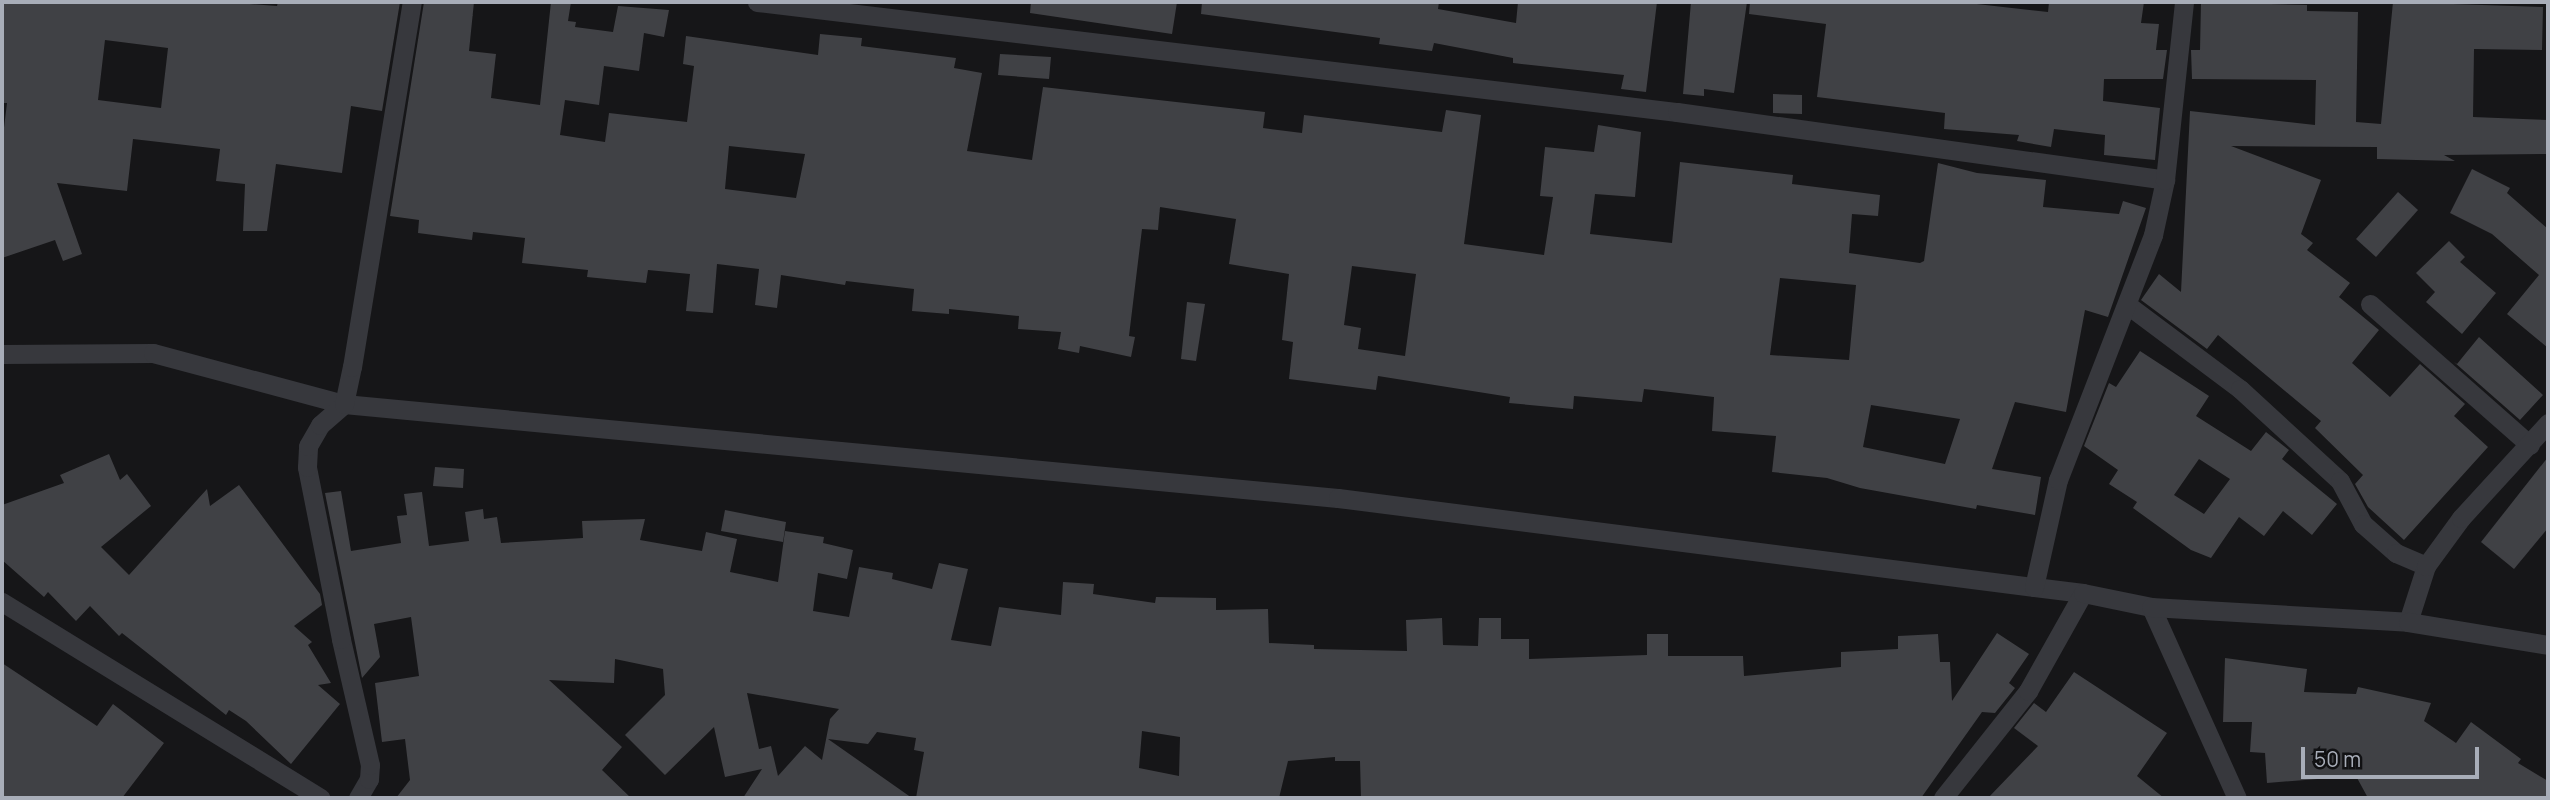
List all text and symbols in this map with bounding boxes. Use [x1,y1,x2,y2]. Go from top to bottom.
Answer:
scale bar [2305,734,2484,778]
text: 50 m [2314,745,2361,773]

